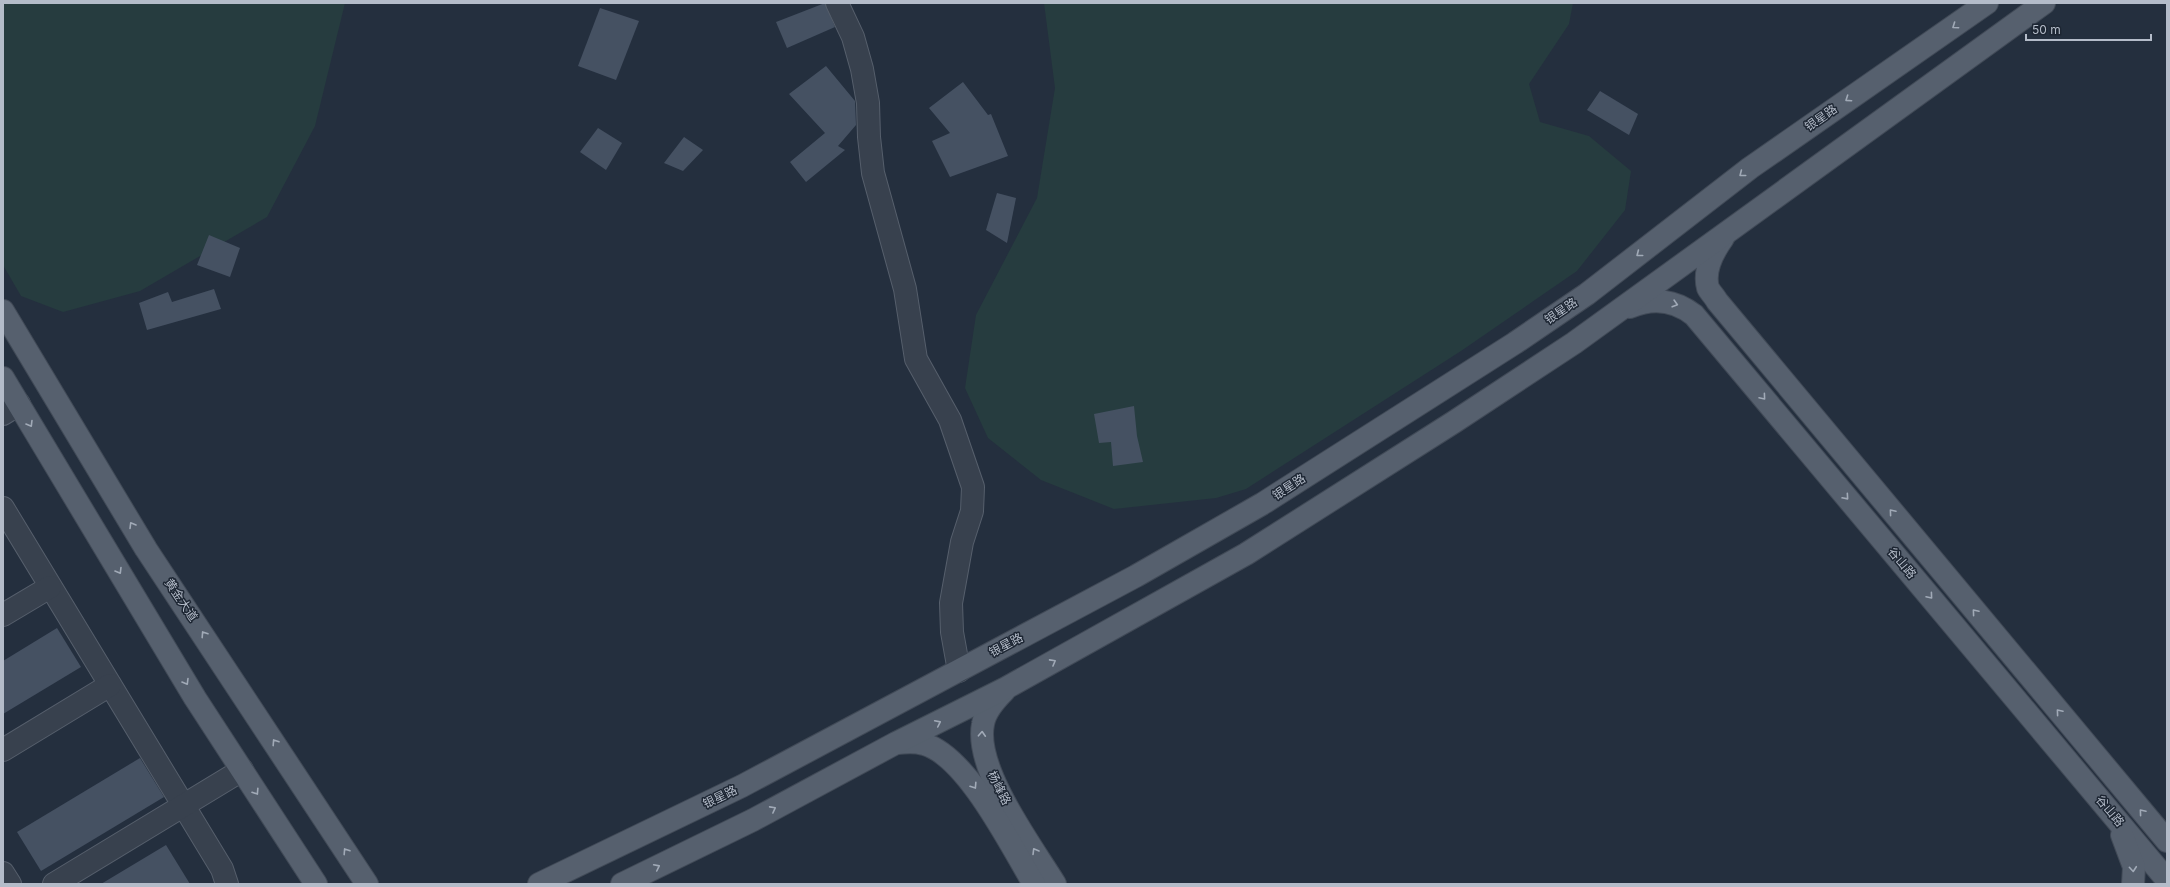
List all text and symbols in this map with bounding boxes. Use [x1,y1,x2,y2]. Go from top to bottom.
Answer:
scale bar [2026,16,2151,42]
one-way arrow [1952,21,1959,29]
text: 50 m [2032,22,2061,37]
one-way arrow [1845,94,1852,102]
street label: 银星路 [1802,101,1840,134]
one-way arrow [1739,169,1746,176]
one-way arrow [1636,249,1643,256]
street label: 银星路 [1542,294,1580,327]
one-way arrow [1671,299,1678,308]
one-way arrow [1758,393,1765,400]
one-way arrow [26,420,33,427]
street label: 银星路 [1270,470,1308,503]
one-way arrow [1842,492,1849,500]
one-way arrow [1890,510,1897,517]
one-way arrow [129,522,137,529]
street label: 谷山路 [1885,544,1920,581]
one-way arrow [115,567,122,574]
street label: 黄金大道 [162,576,201,624]
one-way arrow [1925,592,1932,599]
one-way arrow [1973,609,1980,617]
street label: 银星路 [986,629,1025,660]
one-way arrow [201,631,208,638]
one-way arrow [1049,660,1056,667]
one-way arrow [182,678,189,685]
one-way arrow [2056,709,2063,716]
one-way arrow [933,720,941,728]
one-way arrow [978,731,987,737]
one-way arrow [273,740,280,747]
street label: 杨峰路 [985,768,1014,807]
street label: 银星路 [700,782,739,811]
one-way arrow [969,782,976,789]
one-way arrow [251,788,259,795]
street label: 谷山路 [2093,792,2128,829]
one-way arrow [769,806,776,814]
one-way arrow [2140,809,2147,816]
one-way arrow [343,848,351,855]
one-way arrow [1032,848,1039,855]
one-way arrow [653,864,660,872]
one-way arrow [2129,866,2138,872]

